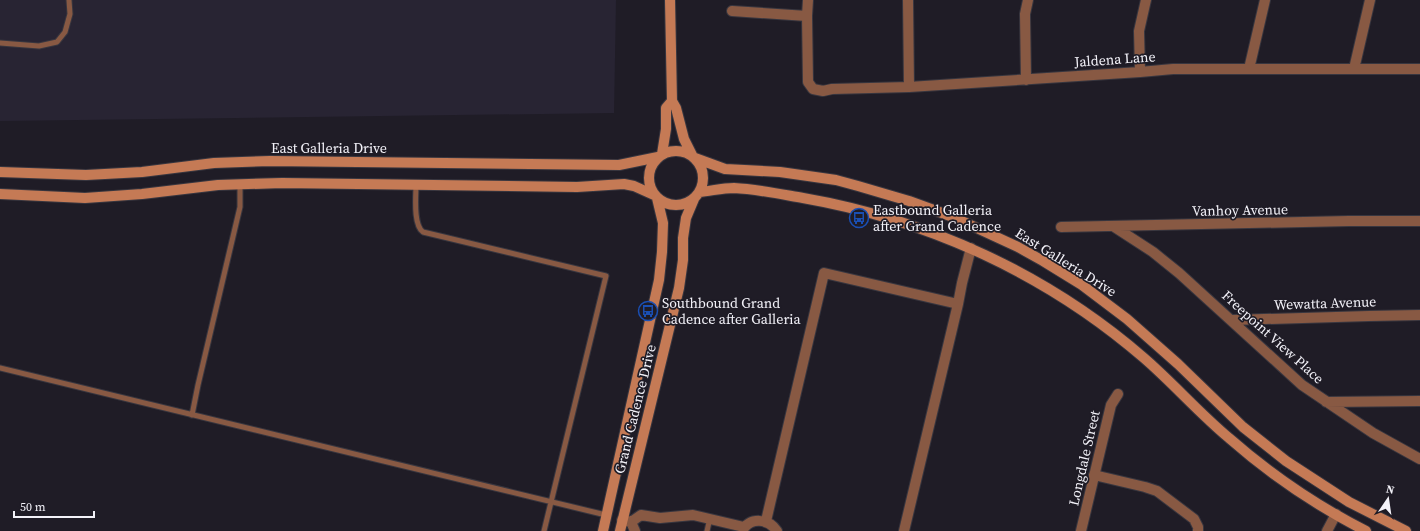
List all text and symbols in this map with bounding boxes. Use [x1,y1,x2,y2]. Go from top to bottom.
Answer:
street label: Jaldena Lane [1073,46,1156,72]
street label: East Galleria Drive [271,138,387,158]
street label: Vanhoy Avenue [1192,199,1288,221]
place label: Eastbound Galleria after Grand Cadence [873,200,1001,236]
bus stop icon: Eastbound Galleria after Grand Cadence [848,207,870,229]
street label: East Galleria Drive [1012,223,1120,301]
street label: Freepoint View Place [1218,286,1328,388]
street label: Wewatta Avenue [1273,291,1377,315]
place label: Southbound Grand Cadence after Galleria [662,293,801,329]
bus stop icon: Southbound Grand Cadence after Galleria [637,300,659,322]
street label: Grand Cadence Drive [609,342,661,476]
street label: Longdale Street [1063,408,1105,508]
north arrow [1368,479,1408,519]
text: N [1385,482,1396,498]
scale bar [14,493,94,519]
text: 50 m [20,499,46,515]

